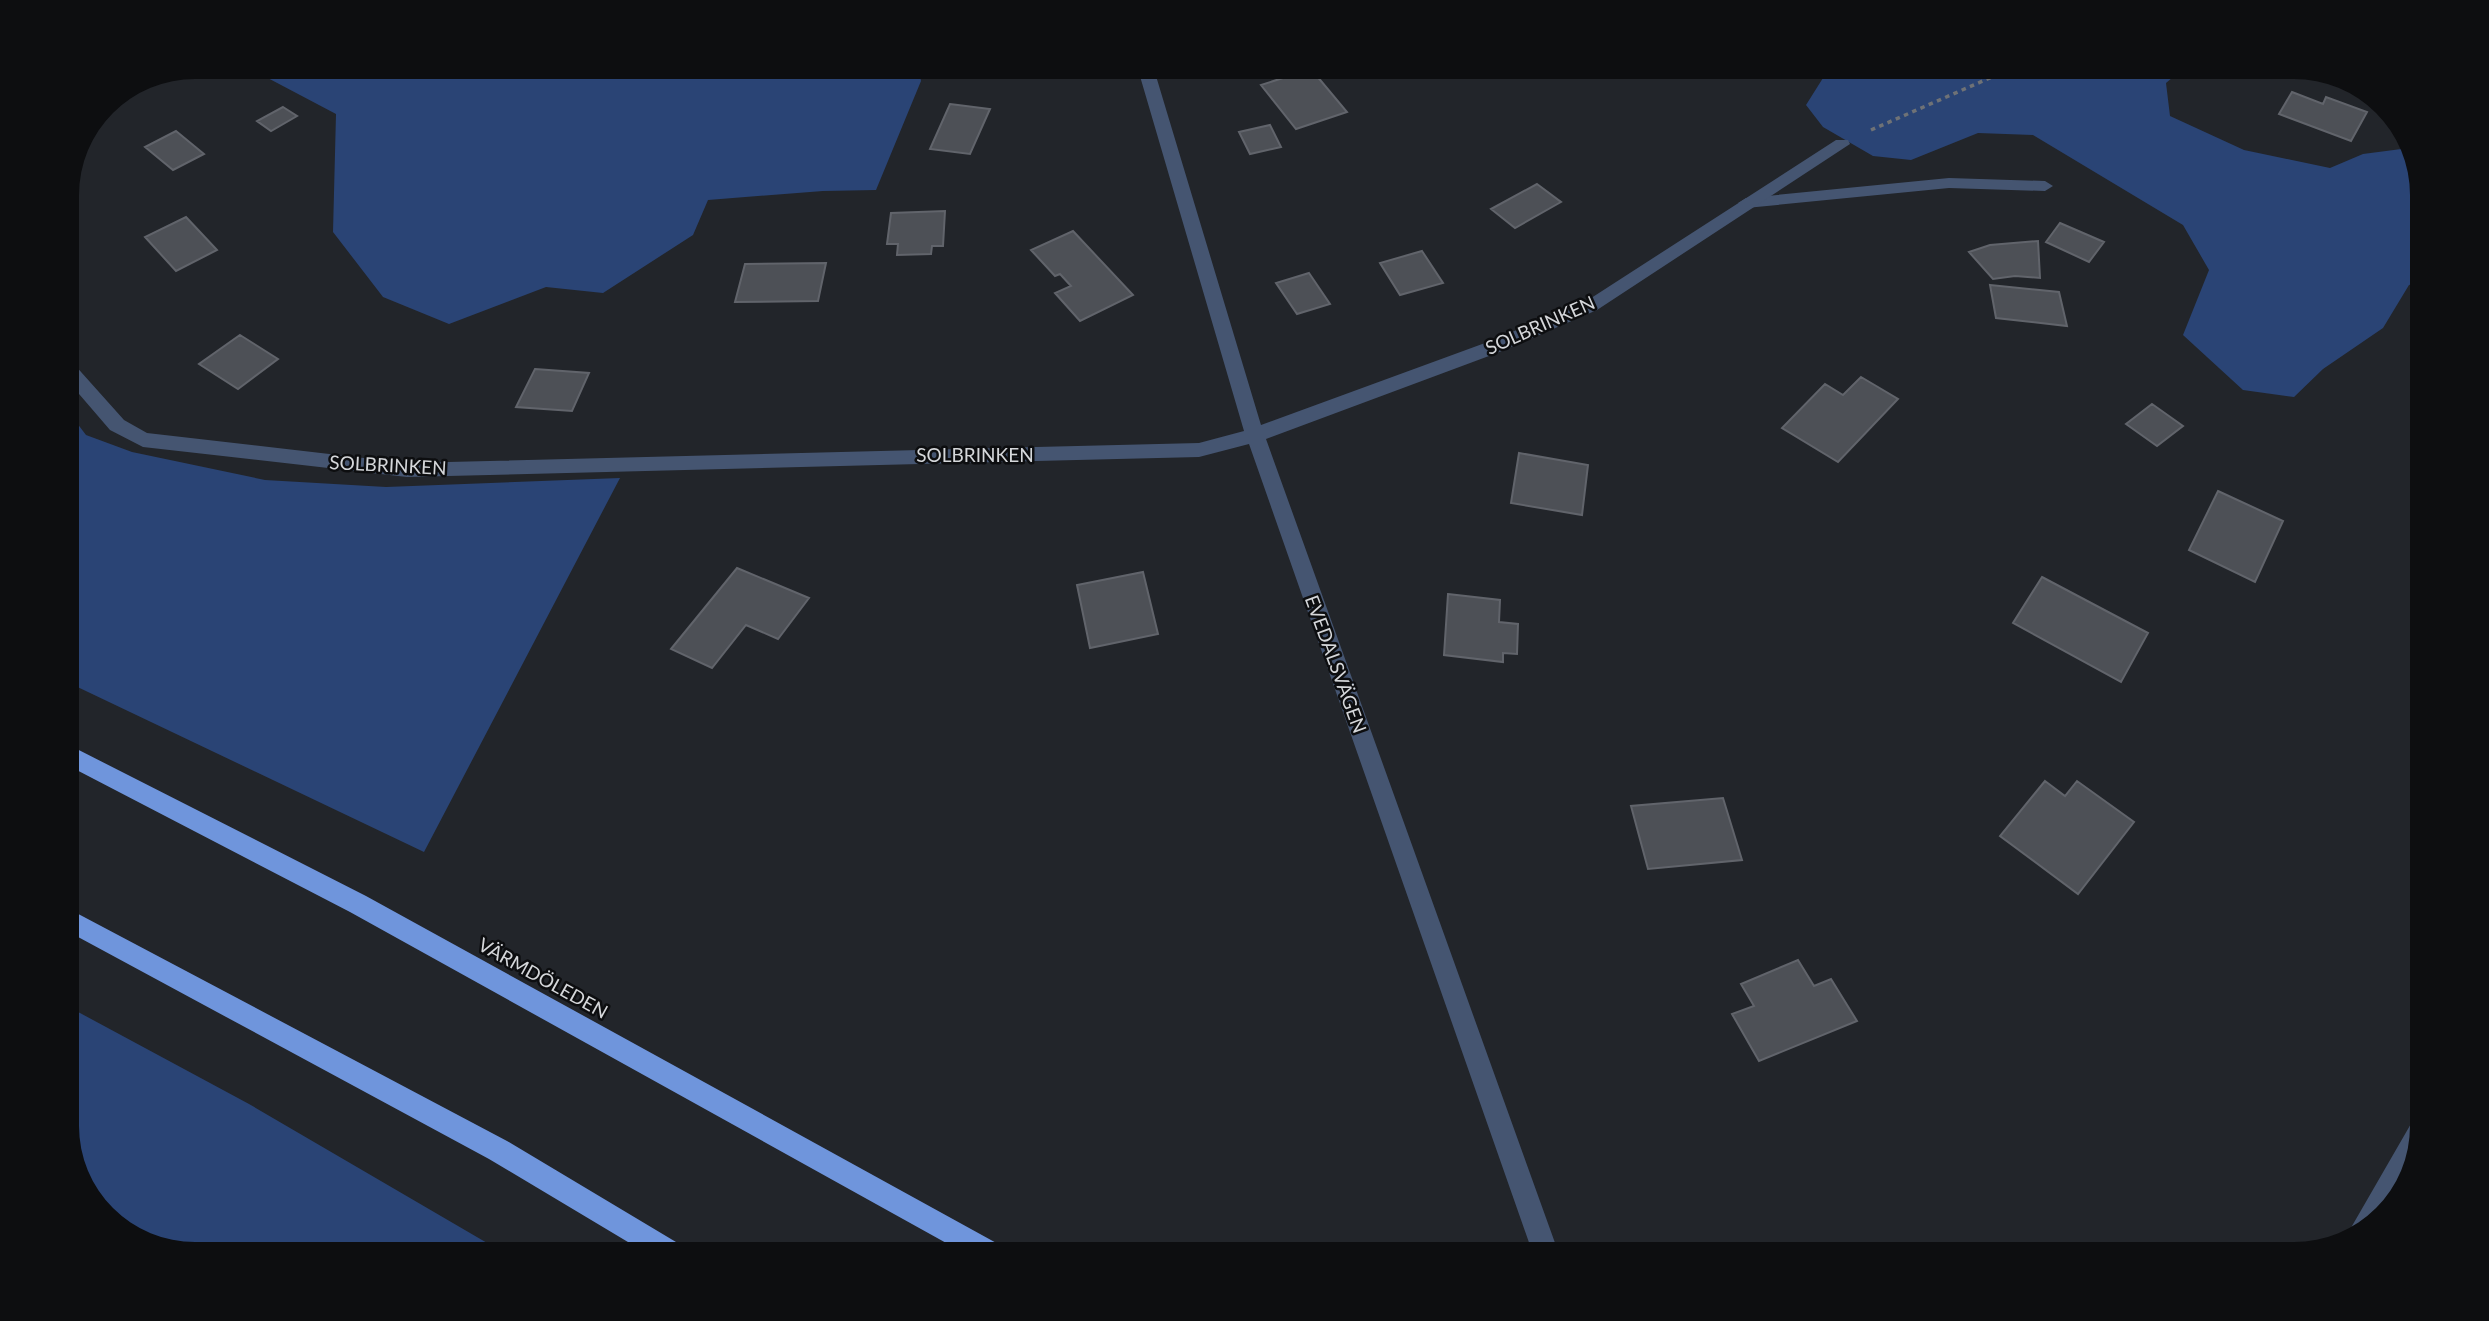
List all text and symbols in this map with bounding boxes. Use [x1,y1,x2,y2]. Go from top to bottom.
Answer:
street label: SOLBRINKEN [1482,290,1598,359]
street label: SOLBRINKEN [916,443,1034,466]
street label: SOLBRINKEN [329,450,447,479]
street label: EVEDALSVÄGEN [1301,592,1372,736]
street label: VÄRMDÖLEDEN [474,932,612,1023]

